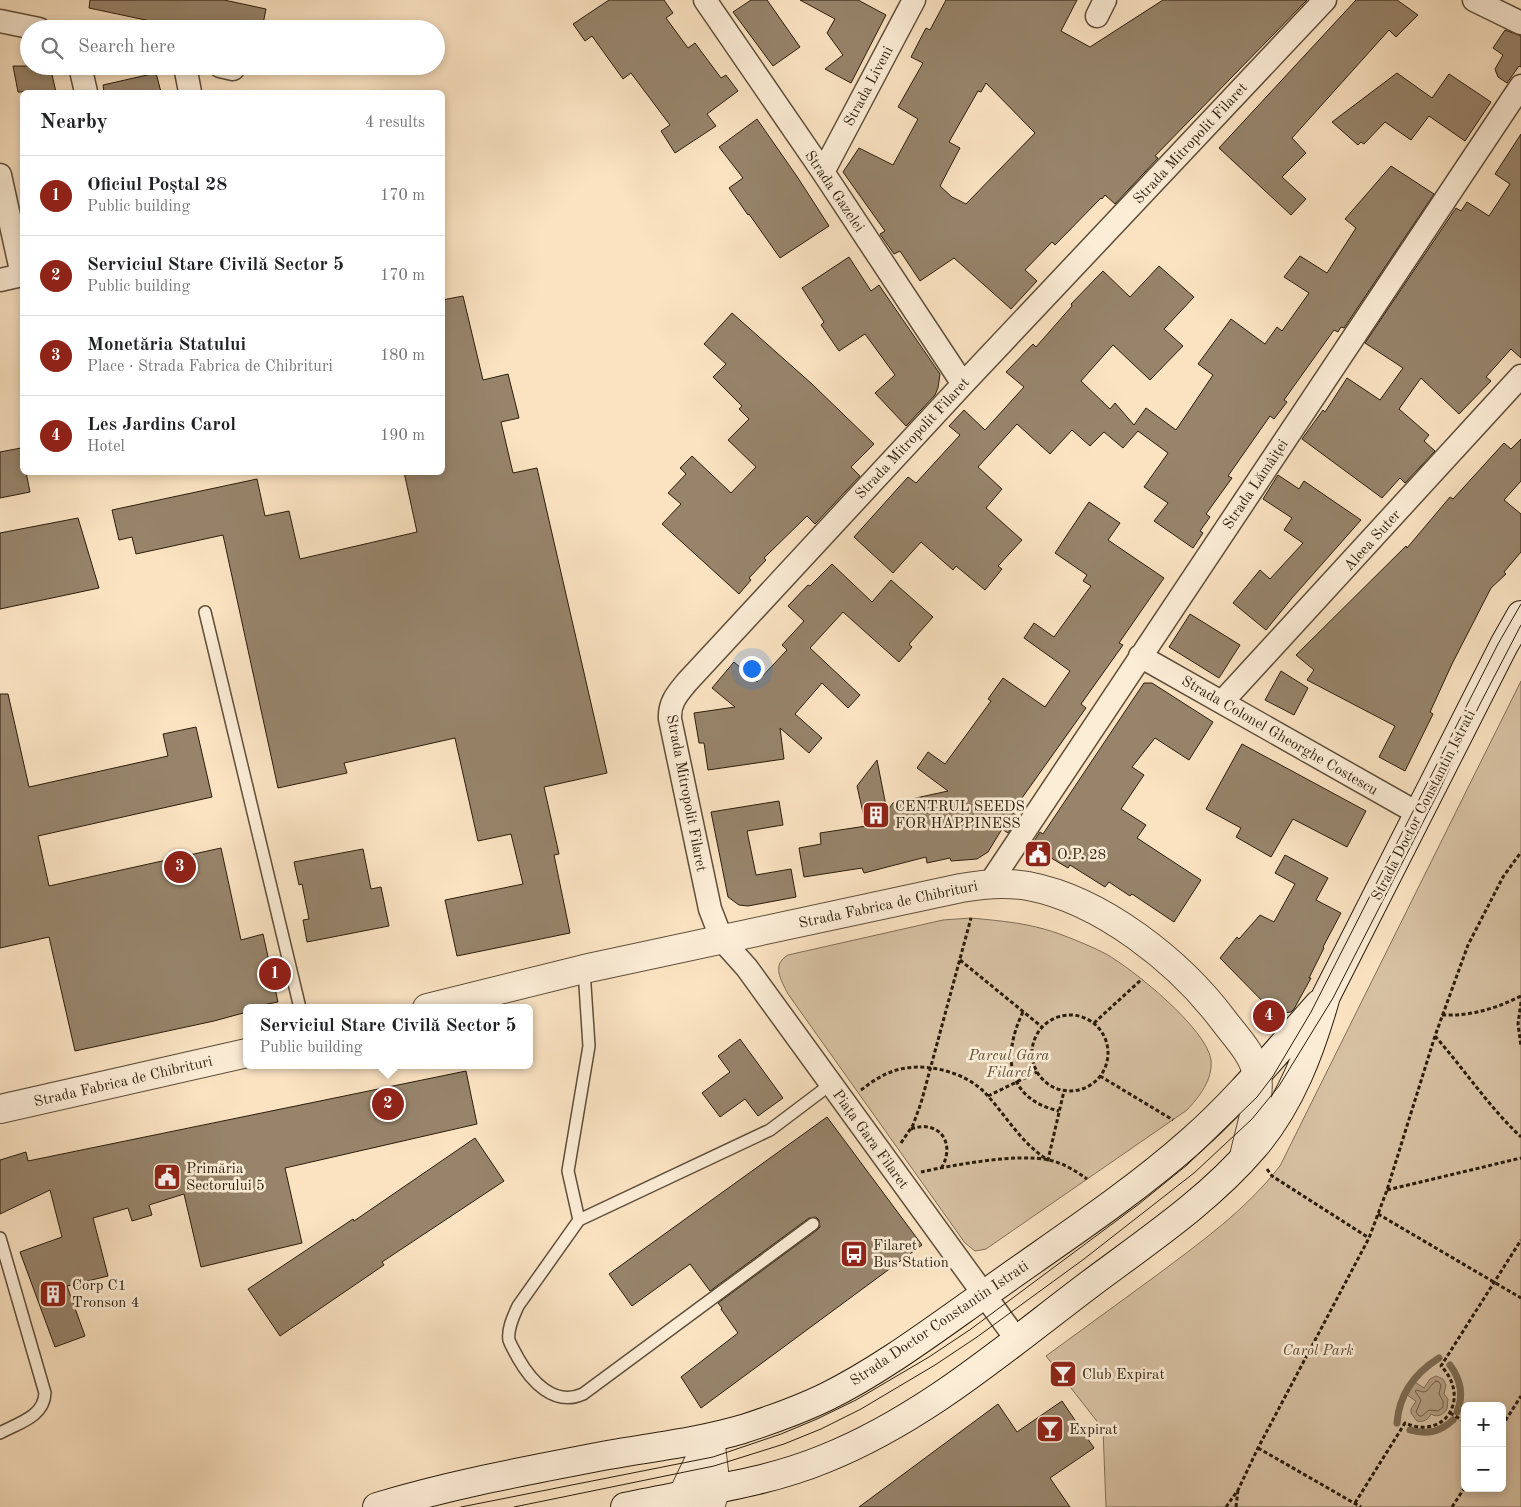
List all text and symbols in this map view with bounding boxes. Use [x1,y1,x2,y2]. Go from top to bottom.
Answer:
search box [20,20,445,75]
icon: search [38,34,66,62]
text: Search here [78,38,175,57]
street label: Strada Liveni [842,44,897,129]
street label: Strada Mitropolit Filaret [1131,80,1251,208]
text: Nearby [40,112,108,133]
text: 4 results [365,115,425,131]
street label: Strada Gazelei [801,149,866,235]
text: Oficiul Poștal 28 [87,176,227,195]
text: 1 [51,188,61,204]
text: 170 m [380,188,425,204]
text: Public building [87,199,190,215]
text: Serviciul Stare Civilă Sector 5 [87,256,344,275]
text: 2 [51,268,61,284]
text: 170 m [380,268,425,284]
text: Public building [87,279,190,295]
text: Monetăria Statului [87,336,246,355]
text: 3 [51,348,61,364]
text: 180 m [380,348,425,364]
text: Place · Strada Fabrica de Chibrituri [87,359,333,375]
street label: Strada Mitropolit Filaret [853,375,973,503]
text: Les Jardins Carol [87,416,236,435]
text: 4 [51,428,61,444]
text: 190 m [380,428,425,444]
street label: Strada Lămâiței [1221,437,1292,532]
text: Hotel [87,439,125,455]
street label: Aleea Suter [1342,508,1404,574]
your location [739,656,765,682]
street label: Strada Colonel Gheorghe Costescu [1179,674,1380,799]
street label: Strada Doctor Constantin Istrati [1370,708,1479,903]
street label: Strada Mitropolit Filaret [663,713,708,873]
building icon: CENTRUL SEEDS FOR HAPPINESS [861,800,891,830]
place label: CENTRUL SEEDS FOR HAPPINESS [895,800,1025,832]
public building icon: O.P. 28 [1023,839,1053,869]
pin: 3 [164,848,196,886]
place label: O.P. 28 [1057,848,1106,863]
street label: Strada Fabrica de Chibrituri [797,879,979,932]
pin: 1 [259,955,291,993]
pin: 4 [1253,997,1285,1035]
popup [243,1004,533,1069]
text: Serviciul Stare Civilă Sector 5 [259,1017,517,1036]
text: Public building [259,1040,362,1056]
park label: Parcul Gara Filaret [968,1049,1049,1081]
street label: Strada Fabrica de Chibrituri [33,1055,214,1110]
pin: 2 [372,1085,404,1123]
street label: Piața Gara Filaret [829,1088,911,1192]
public building icon: Primăria Sectorului 5 [152,1162,182,1192]
place label: Primăria Sectorului 5 [186,1162,265,1194]
bus stop icon: Filaret Bus Station [839,1239,869,1269]
place label: Filaret Bus Station [873,1239,949,1271]
street label: Strada Doctor Constantin Istrati [848,1259,1032,1390]
building icon: Corp C1 Tronson 4 [38,1279,68,1309]
place label: Corp C1 Tronson 4 [72,1279,139,1311]
park label: Carol Park [1282,1344,1354,1359]
bar icon: Club Expirat [1048,1359,1078,1389]
place label: Club Expirat [1082,1368,1165,1383]
map controls [1461,1402,1506,1492]
button: + [1461,1402,1506,1447]
bar icon: Expirat [1035,1414,1065,1444]
place label: Expirat [1069,1423,1118,1438]
button: − [1461,1447,1506,1492]

